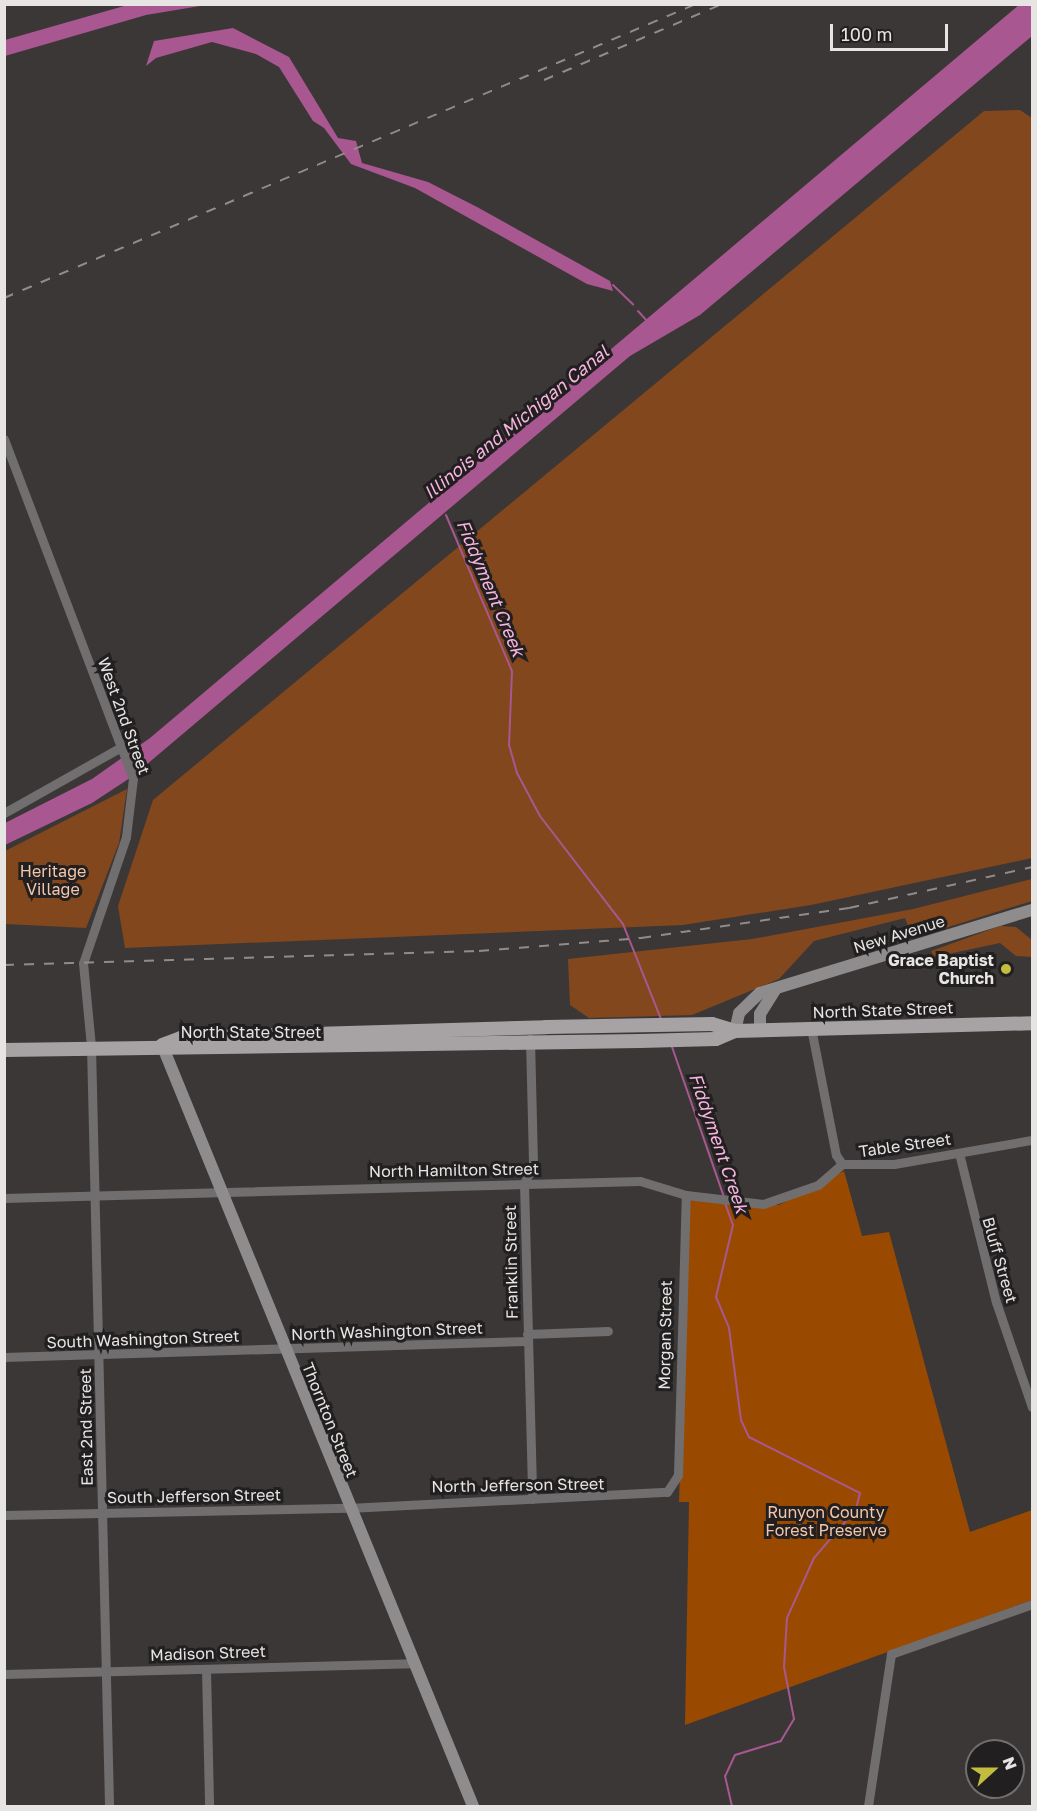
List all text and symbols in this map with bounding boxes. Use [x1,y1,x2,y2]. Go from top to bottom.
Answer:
scale bar [833,12,952,50]
text: 100 m [841,23,892,45]
water label: Illinois and Michigan Canal [419,341,613,503]
water label: Fiddyment Creek [452,516,530,660]
street label: West 2nd Street [94,655,154,777]
park label: Heritage Village [20,861,86,899]
street label: New Avenue [851,911,947,957]
place label: Grace Baptist Church [888,950,994,988]
marker: Grace Baptist Church [999,962,1013,976]
street label: North State Street [812,998,954,1022]
street label: North State Street [181,1022,321,1042]
water label: Fiddyment Creek [685,1070,753,1216]
street label: Table Street [858,1129,952,1161]
street label: North Hamilton Street [369,1159,539,1181]
street label: Franklin Street [500,1205,522,1319]
street label: Bluff Street [979,1215,1021,1305]
street label: Morgan Street [654,1280,676,1390]
street label: North Washington Street [291,1318,483,1344]
street label: South Washington Street [46,1326,240,1352]
street label: Thornton Street [298,1360,362,1480]
street label: East 2nd Street [75,1368,97,1486]
street label: North Jefferson Street [431,1474,605,1496]
street label: South Jefferson Street [107,1485,281,1507]
park label: Runyon County Forest Preserve [765,1502,887,1540]
street label: Madison Street [150,1641,266,1665]
north arrow [965,1739,1025,1799]
text: N [998,1754,1021,1773]

